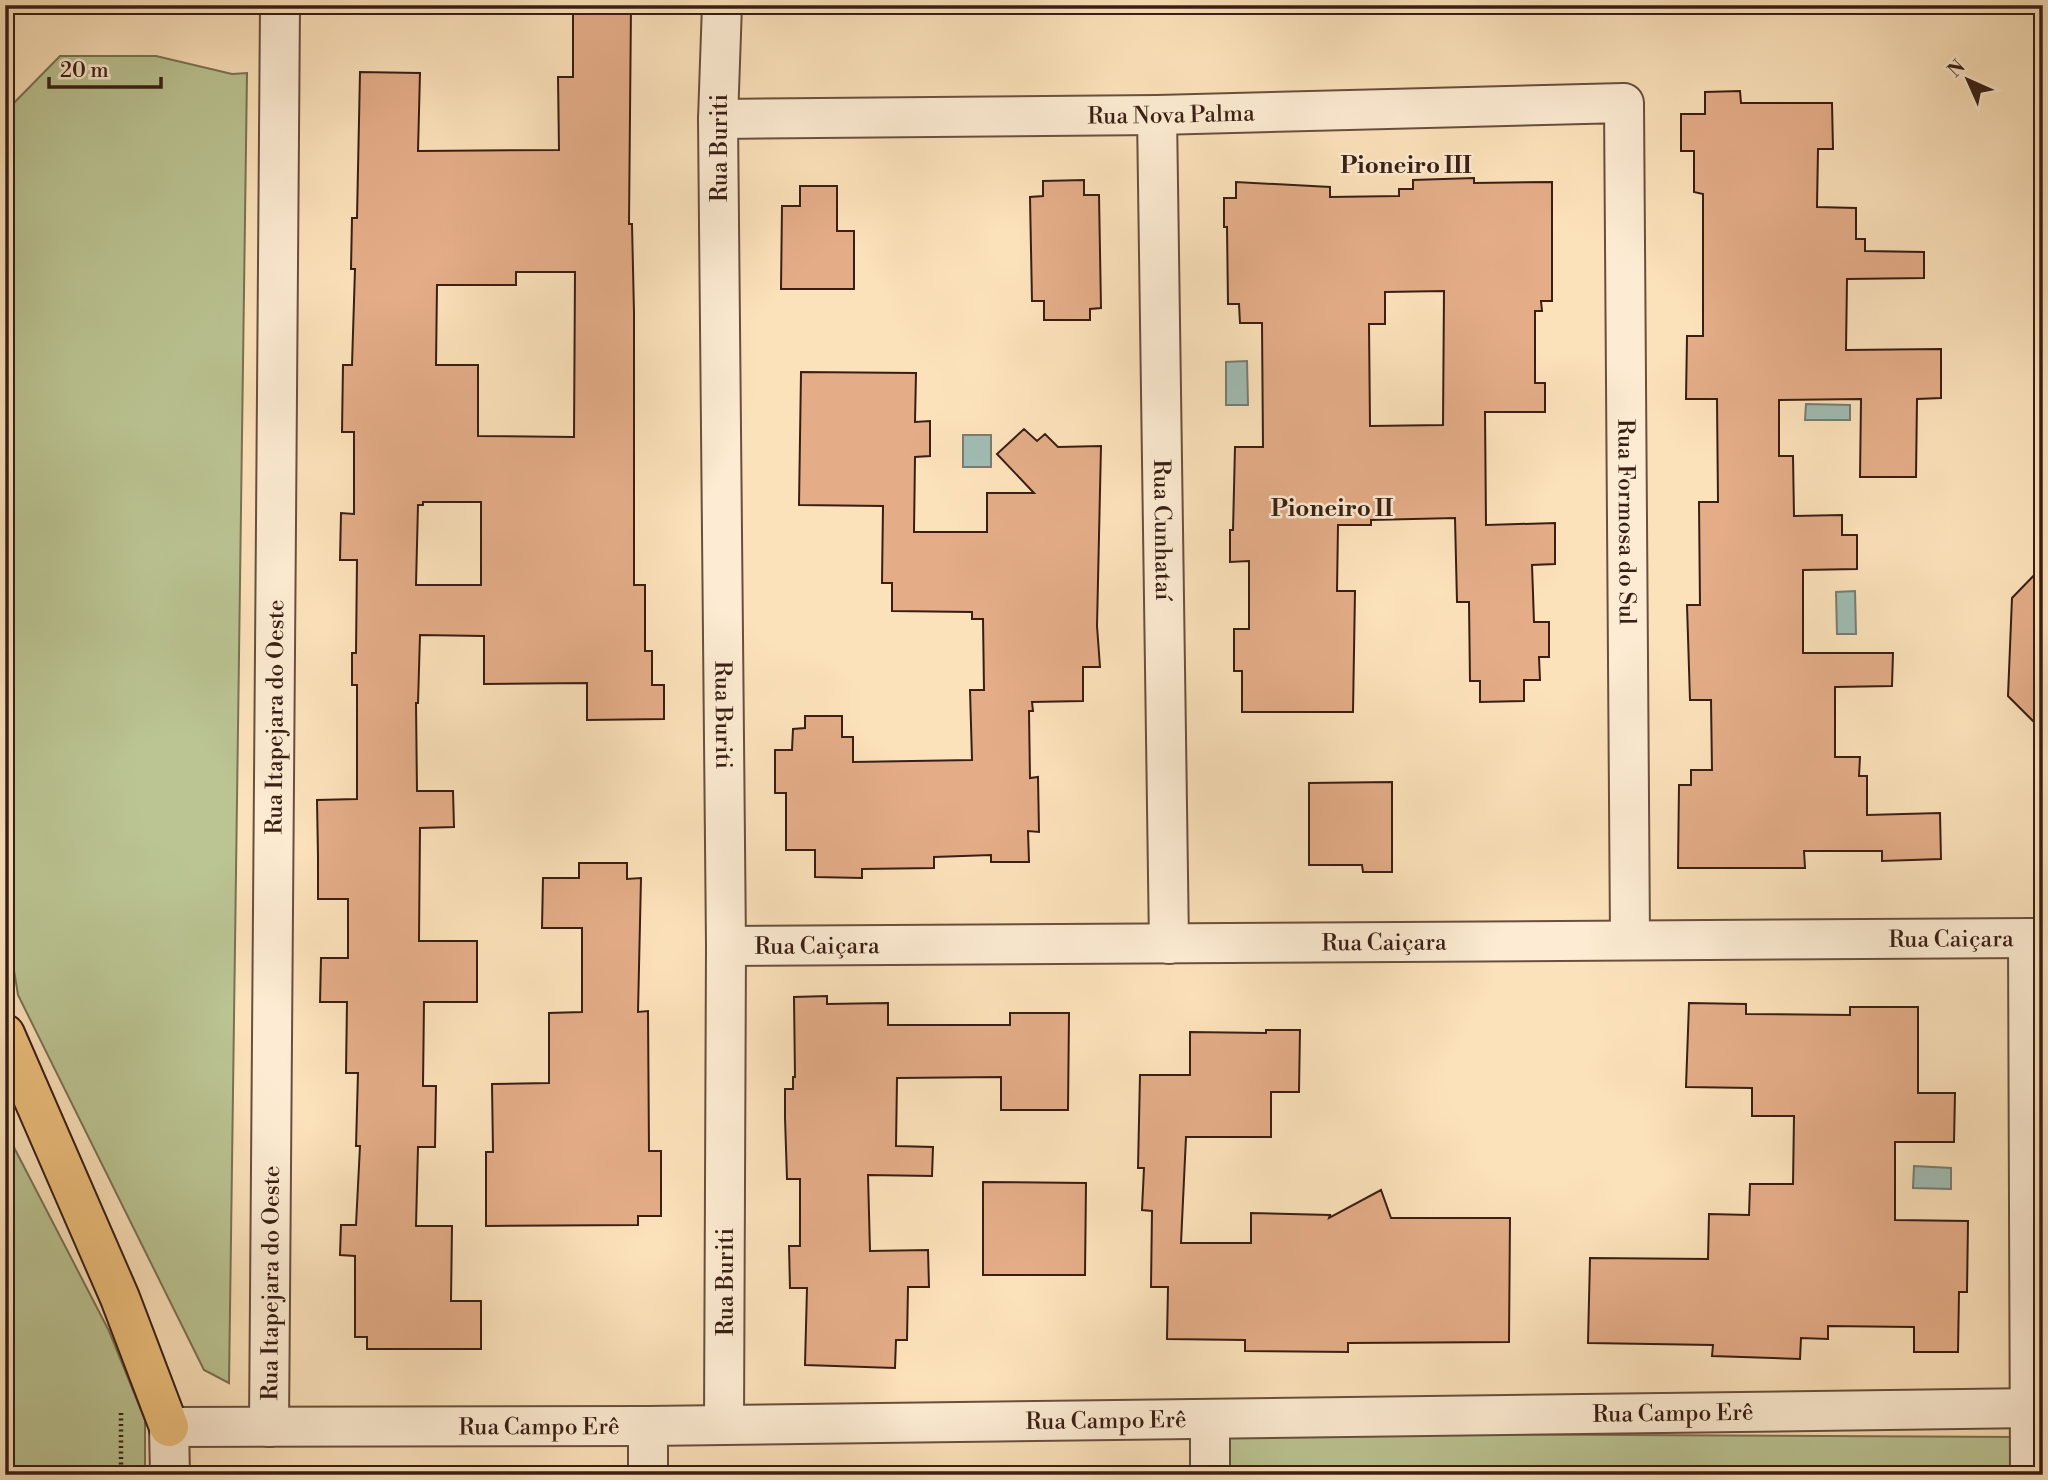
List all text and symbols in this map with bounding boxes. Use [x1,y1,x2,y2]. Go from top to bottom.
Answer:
scale bar [49,46,161,90]
north arrow [1932,46,2002,116]
text: N [1943,55,1970,82]
text: 20 m [60,58,109,84]
street label: Rua Buriti [706,94,734,202]
street label: Rua Nova Palma [1087,99,1255,131]
district label: Pioneiro III [1340,151,1472,181]
street label: Rua Formosa do Sul [1611,419,1641,625]
street label: Rua Cunhataí [1147,459,1177,602]
district label: Pioneiro II [1271,494,1393,524]
street label: Rua Itapejara do Oeste [261,599,290,835]
street label: Rua Buriti [708,661,737,769]
street label: Rua Caiçara [1888,925,2014,954]
street label: Rua Caiçara [1321,929,1447,957]
street label: Rua Caiçara [754,932,880,961]
street label: Rua Itapejara do Oeste [256,1165,286,1401]
street label: Rua Buriti [712,1228,740,1336]
street label: Rua Campo Erê [1592,1399,1754,1429]
street label: Rua Campo Erê [1025,1406,1187,1436]
street label: Rua Campo Erê [458,1413,620,1441]

